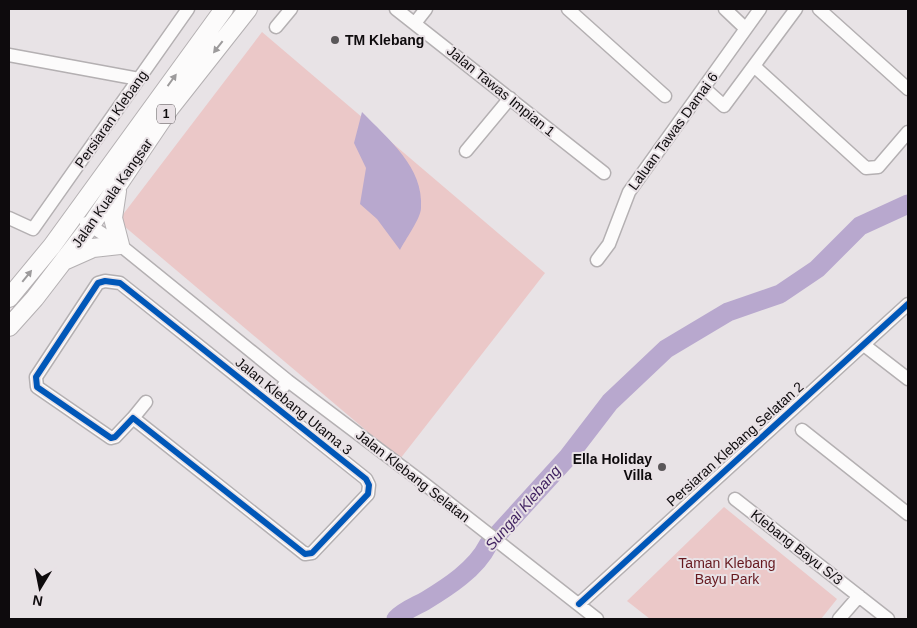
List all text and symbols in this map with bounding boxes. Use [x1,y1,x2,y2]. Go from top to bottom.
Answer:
place label: TM Klebang [345,32,424,48]
marker: TM Klebang [329,34,341,46]
one-way arrow [213,40,223,54]
street label: Jalan Tawas Impian 1 [444,43,558,140]
street label: Persiaran Klebang [71,67,151,171]
street label: Laluan Tawas Damai 6 [625,69,721,193]
one-way arrow [167,74,178,87]
road number: 1 [157,105,175,124]
street label: Jalan Kuala Kangsar [68,135,156,251]
one-way arrow [21,270,32,283]
street label: Jalan Klebang Utama 3 [232,354,356,458]
street label: Persiaran Klebang Selatan 2 [663,378,807,510]
street label: Jalan Klebang Selatan [353,427,473,525]
place label: Ella Holiday Villa [573,451,652,483]
marker: Ella Holiday Villa [656,461,668,473]
water label: Sungai Klebang [481,462,564,553]
street label: Klebang Bayu S/3 [748,506,846,588]
park label: Taman Klebang Bayu Park [678,555,776,587]
north arrow [15,563,65,613]
text: N [31,592,44,610]

